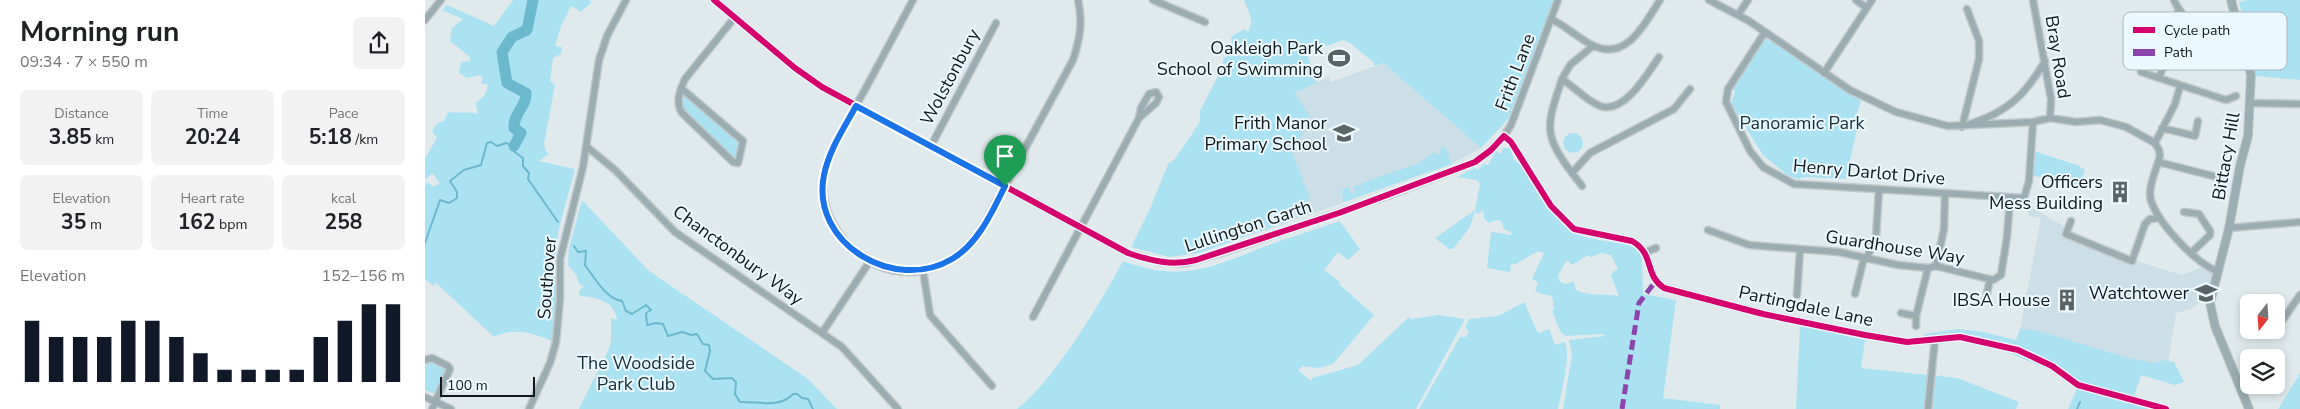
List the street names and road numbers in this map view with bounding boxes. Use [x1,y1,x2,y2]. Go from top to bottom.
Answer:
street label: Bray Road [2040,14,2076,100]
street label: Wolstonbury [915,24,986,129]
street label: Frith Lane [1489,30,1541,114]
street label: Bittacy Hill [2206,109,2246,202]
street label: Henry Darlot Drive [1792,153,1946,191]
street label: Lullington Garth [1181,194,1315,258]
street label: Chanctonbury Way [668,199,809,311]
street label: Guardhouse Way [1824,224,1967,270]
street label: Southover [532,235,562,320]
street label: Partingdale Lane [1736,280,1876,332]

